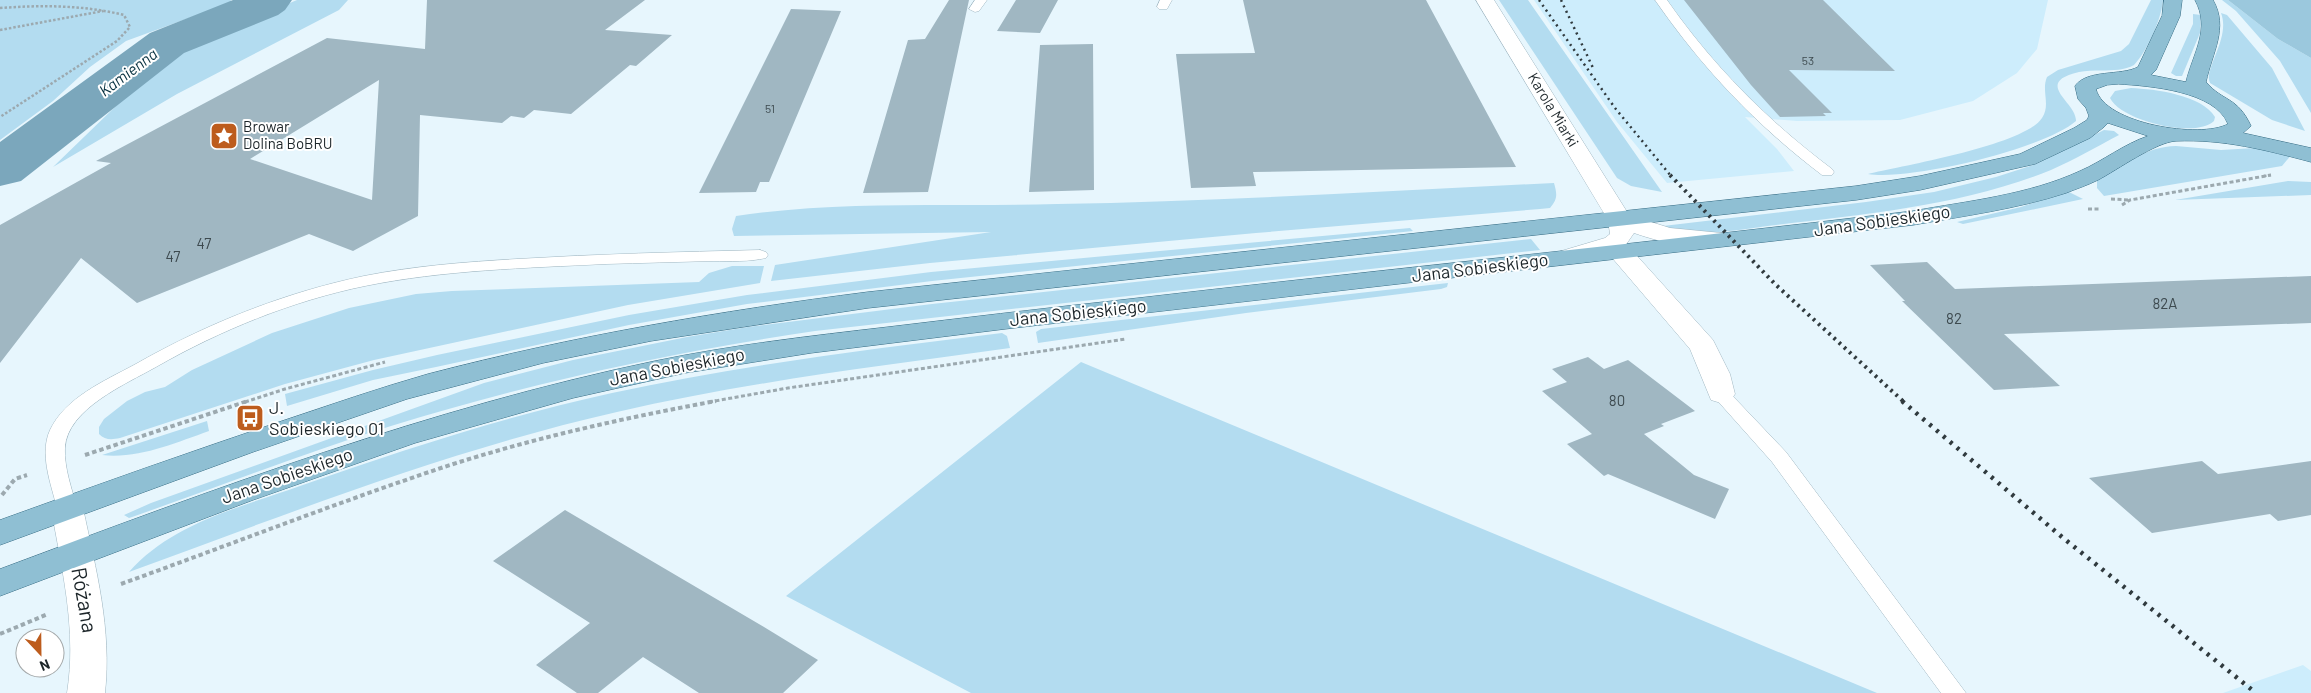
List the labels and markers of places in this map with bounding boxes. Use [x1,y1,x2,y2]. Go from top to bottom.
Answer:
place label: Browar Dolina BoBRU [243,117,332,152]
place icon: Browar Dolina BoBRU [209,121,239,151]
place label: J. Sobieskiego 01 [269,396,384,439]
bus stop icon: J. Sobieskiego 01 [235,403,265,433]

